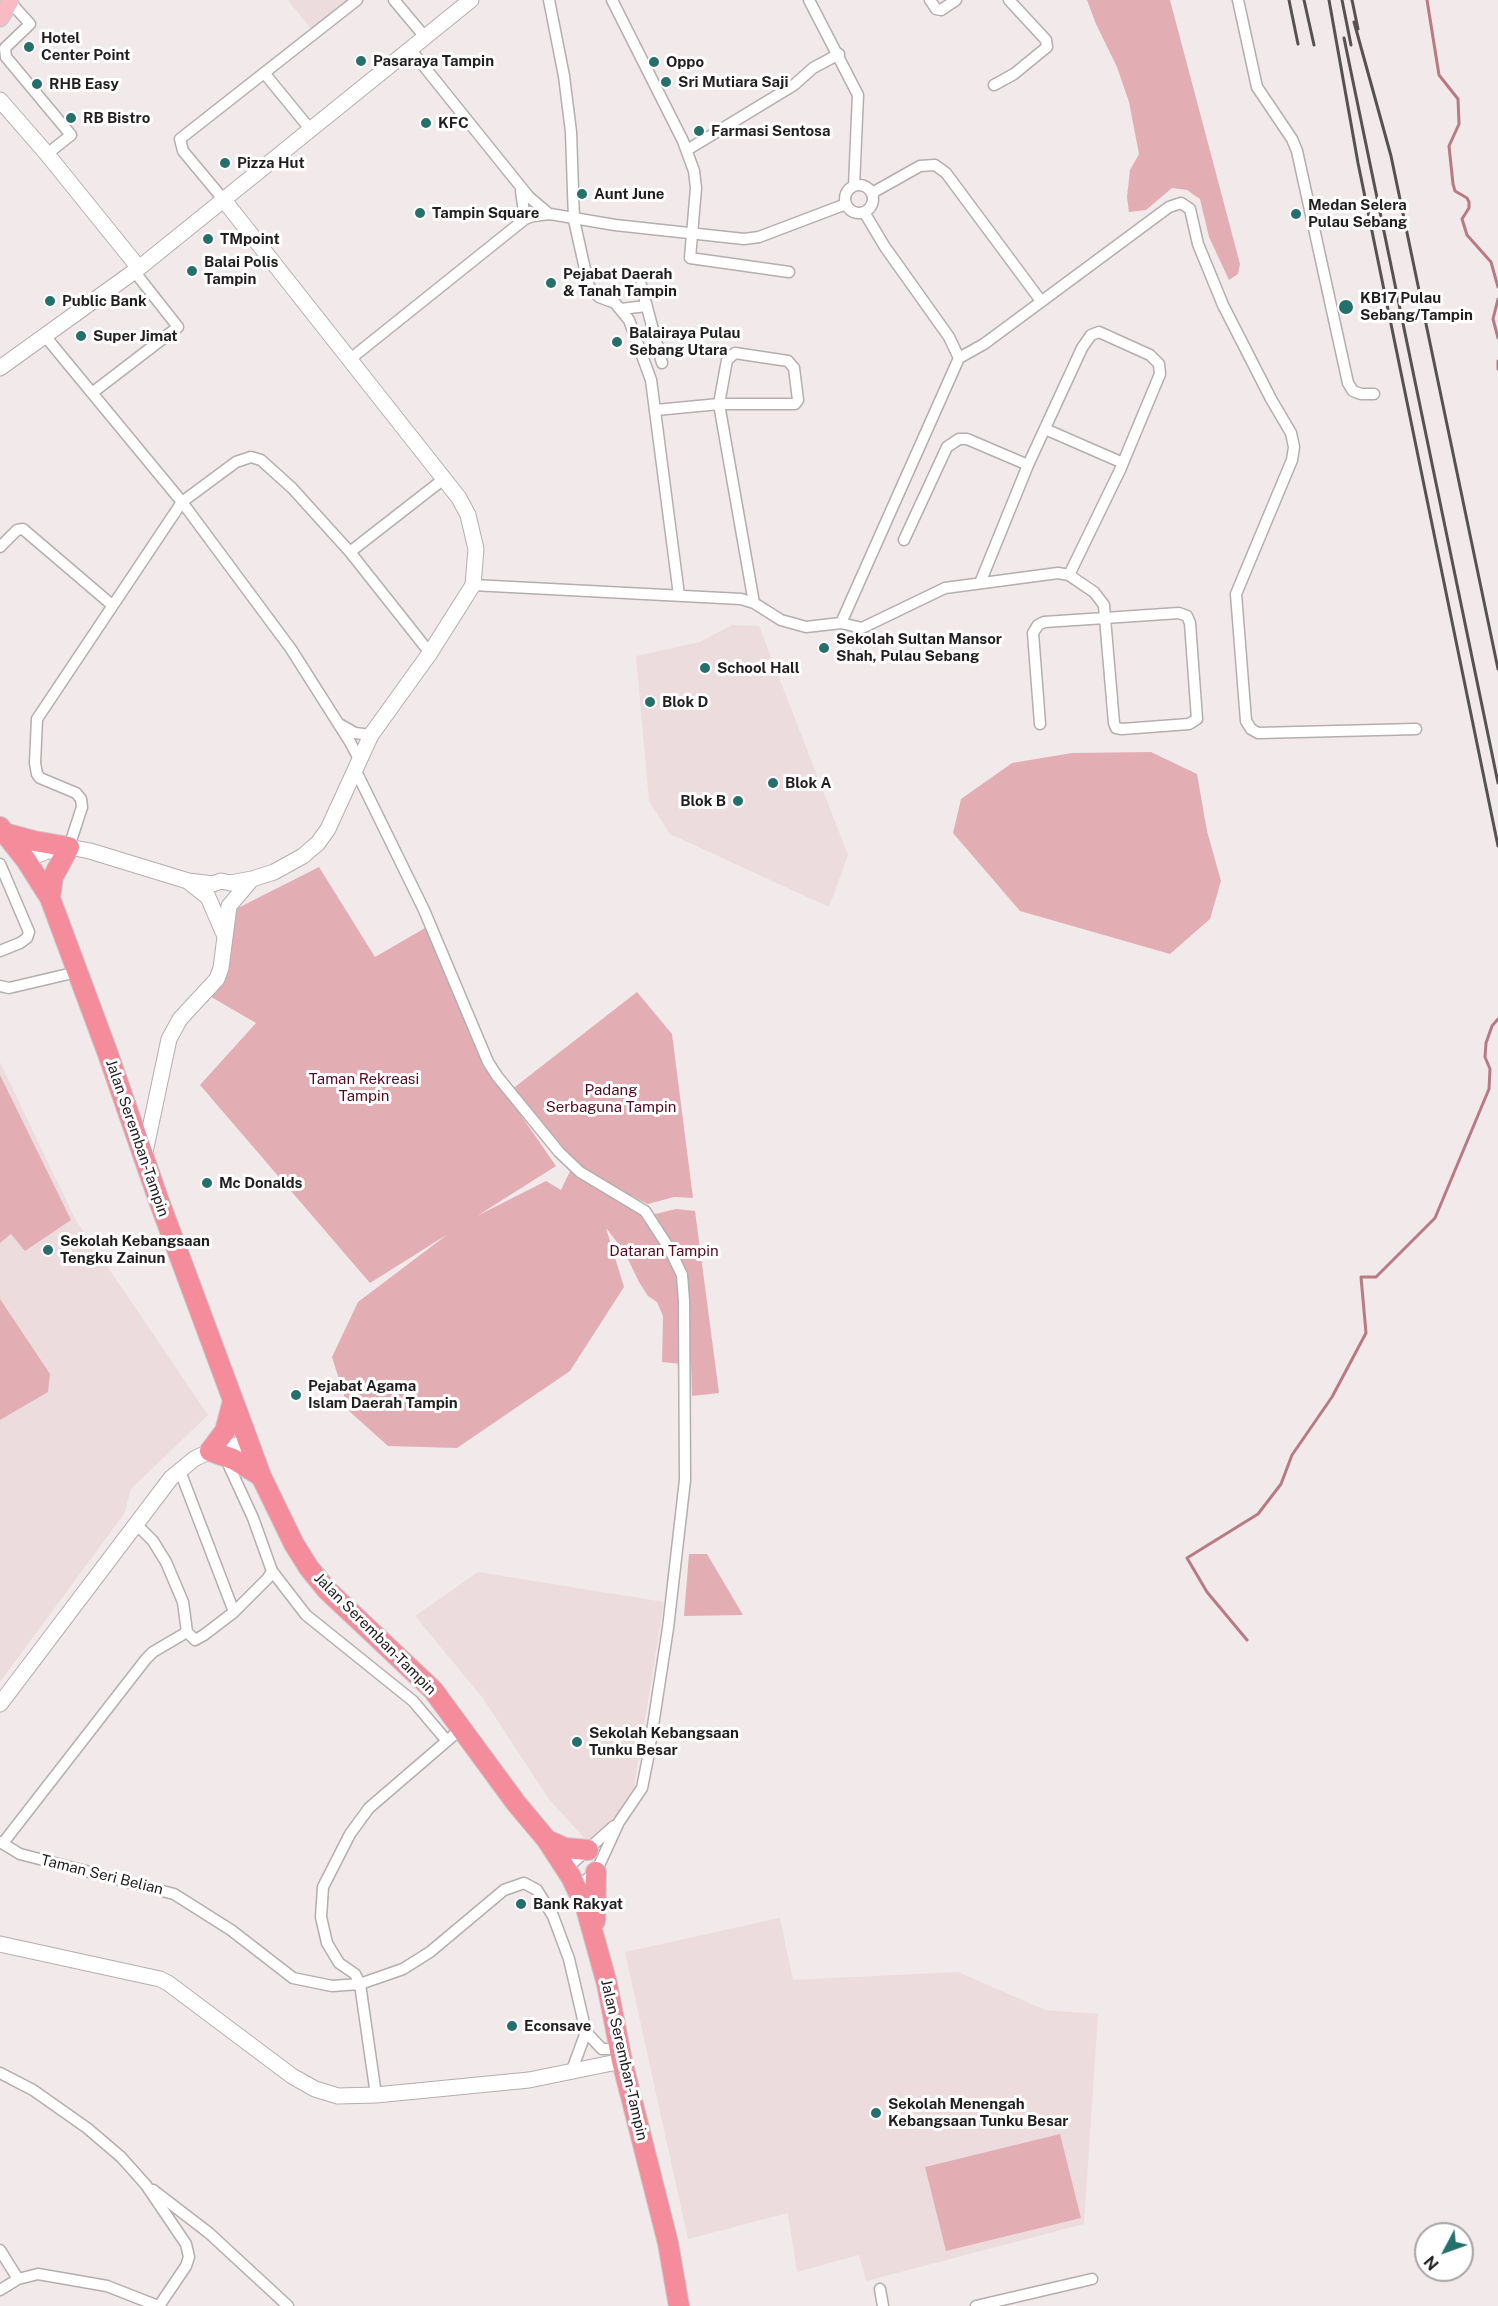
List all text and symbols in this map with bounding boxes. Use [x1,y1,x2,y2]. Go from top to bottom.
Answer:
place label: Hotel Center Point [41,29,130,64]
marker: Hotel Center Point [22,40,36,54]
place label: Pasaraya Tampin [373,52,494,70]
place label: Oppo [666,53,704,71]
marker: Pasaraya Tampin [354,54,368,68]
marker: Oppo [647,55,661,69]
place label: Sri Mutiara Saji [678,73,788,91]
place label: RHB Easy [49,75,119,93]
marker: Sri Mutiara Saji [659,75,673,89]
marker: RHB Easy [30,77,44,91]
place label: RB Bistro [83,109,150,127]
marker: RB Bistro [64,111,78,125]
place label: KFC [438,114,469,132]
marker: KFC [419,116,433,130]
place label: Farmasi Sentosa [711,122,830,140]
marker: Farmasi Sentosa [692,124,706,138]
place label: Pizza Hut [237,154,305,172]
marker: Pizza Hut [218,156,232,170]
place label: Aunt June [594,185,664,203]
marker: Aunt June [575,187,589,201]
place label: Medan Selera Pulau Sebang [1308,196,1407,231]
place label: Tampin Square [432,204,539,222]
marker: Tampin Square [413,206,427,220]
marker: Medan Selera Pulau Sebang [1289,207,1303,221]
place label: TMpoint [220,230,280,248]
marker: TMpoint [201,232,215,246]
place label: Balai Polis Tampin [204,253,278,288]
marker: Balai Polis Tampin [185,264,199,278]
place label: Pejabat Daerah & Tanah Tampin [563,265,677,300]
marker: Pejabat Daerah & Tanah Tampin [544,276,558,290]
place label: KB17 Pulau Sebang/Tampin [1360,289,1473,324]
place label: Public Bank [62,292,147,310]
marker: Public Bank [43,294,57,308]
marker: KB17 Pulau Sebang/Tampin [1337,298,1355,316]
place label: Balairaya Pulau Sebang Utara [629,324,740,359]
place label: Super Jimat [93,327,178,345]
marker: Super Jimat [74,329,88,343]
marker: Balairaya Pulau Sebang Utara [610,335,624,349]
place label: Sekolah Sultan Mansor Shah, Pulau Sebang [836,630,1002,665]
marker: Sekolah Sultan Mansor Shah, Pulau Sebang [817,641,831,655]
place label: School Hall [717,659,800,677]
marker: School Hall [698,661,712,675]
place label: Blok D [662,693,708,711]
marker: Blok D [643,695,657,709]
place label: Blok A [785,774,831,792]
marker: Blok A [766,776,780,790]
place label: Blok B [680,792,726,810]
marker: Blok B [731,794,745,808]
street label: Jalan Seremban-Tampin [102,1057,172,1219]
park label: Taman Rekreasi Tampin [309,1070,419,1105]
park label: Padang Serbaguna Tampin [546,1081,676,1116]
place label: Mc Donalds [219,1174,302,1192]
marker: Mc Donalds [200,1176,214,1190]
place label: Sekolah Kebangsaan Tengku Zainun [60,1232,210,1267]
park label: Dataran Tampin [609,1242,719,1260]
marker: Sekolah Kebangsaan Tengku Zainun [41,1243,55,1257]
place label: Pejabat Agama Islam Daerah Tampin [308,1377,458,1412]
marker: Pejabat Agama Islam Daerah Tampin [289,1388,303,1402]
street label: Jalan Seremban-Tampin [310,1569,440,1699]
place label: Sekolah Kebangsaan Tunku Besar [589,1724,739,1759]
marker: Sekolah Kebangsaan Tunku Besar [570,1735,584,1749]
street label: Taman Seri Belian [39,1851,165,1899]
place label: Bank Rakyat [533,1895,623,1913]
marker: Bank Rakyat [514,1897,528,1911]
street label: Jalan Seremban-Tampin [597,1978,651,2142]
place label: Econsave [524,2017,592,2035]
marker: Econsave [505,2019,519,2033]
place label: Sekolah Menengah Kebangsaan Tunku Besar [888,2095,1069,2130]
marker: Sekolah Menengah Kebangsaan Tunku Besar [869,2106,883,2120]
north arrow [1414,2222,1474,2282]
text: N [1420,2252,1443,2274]

